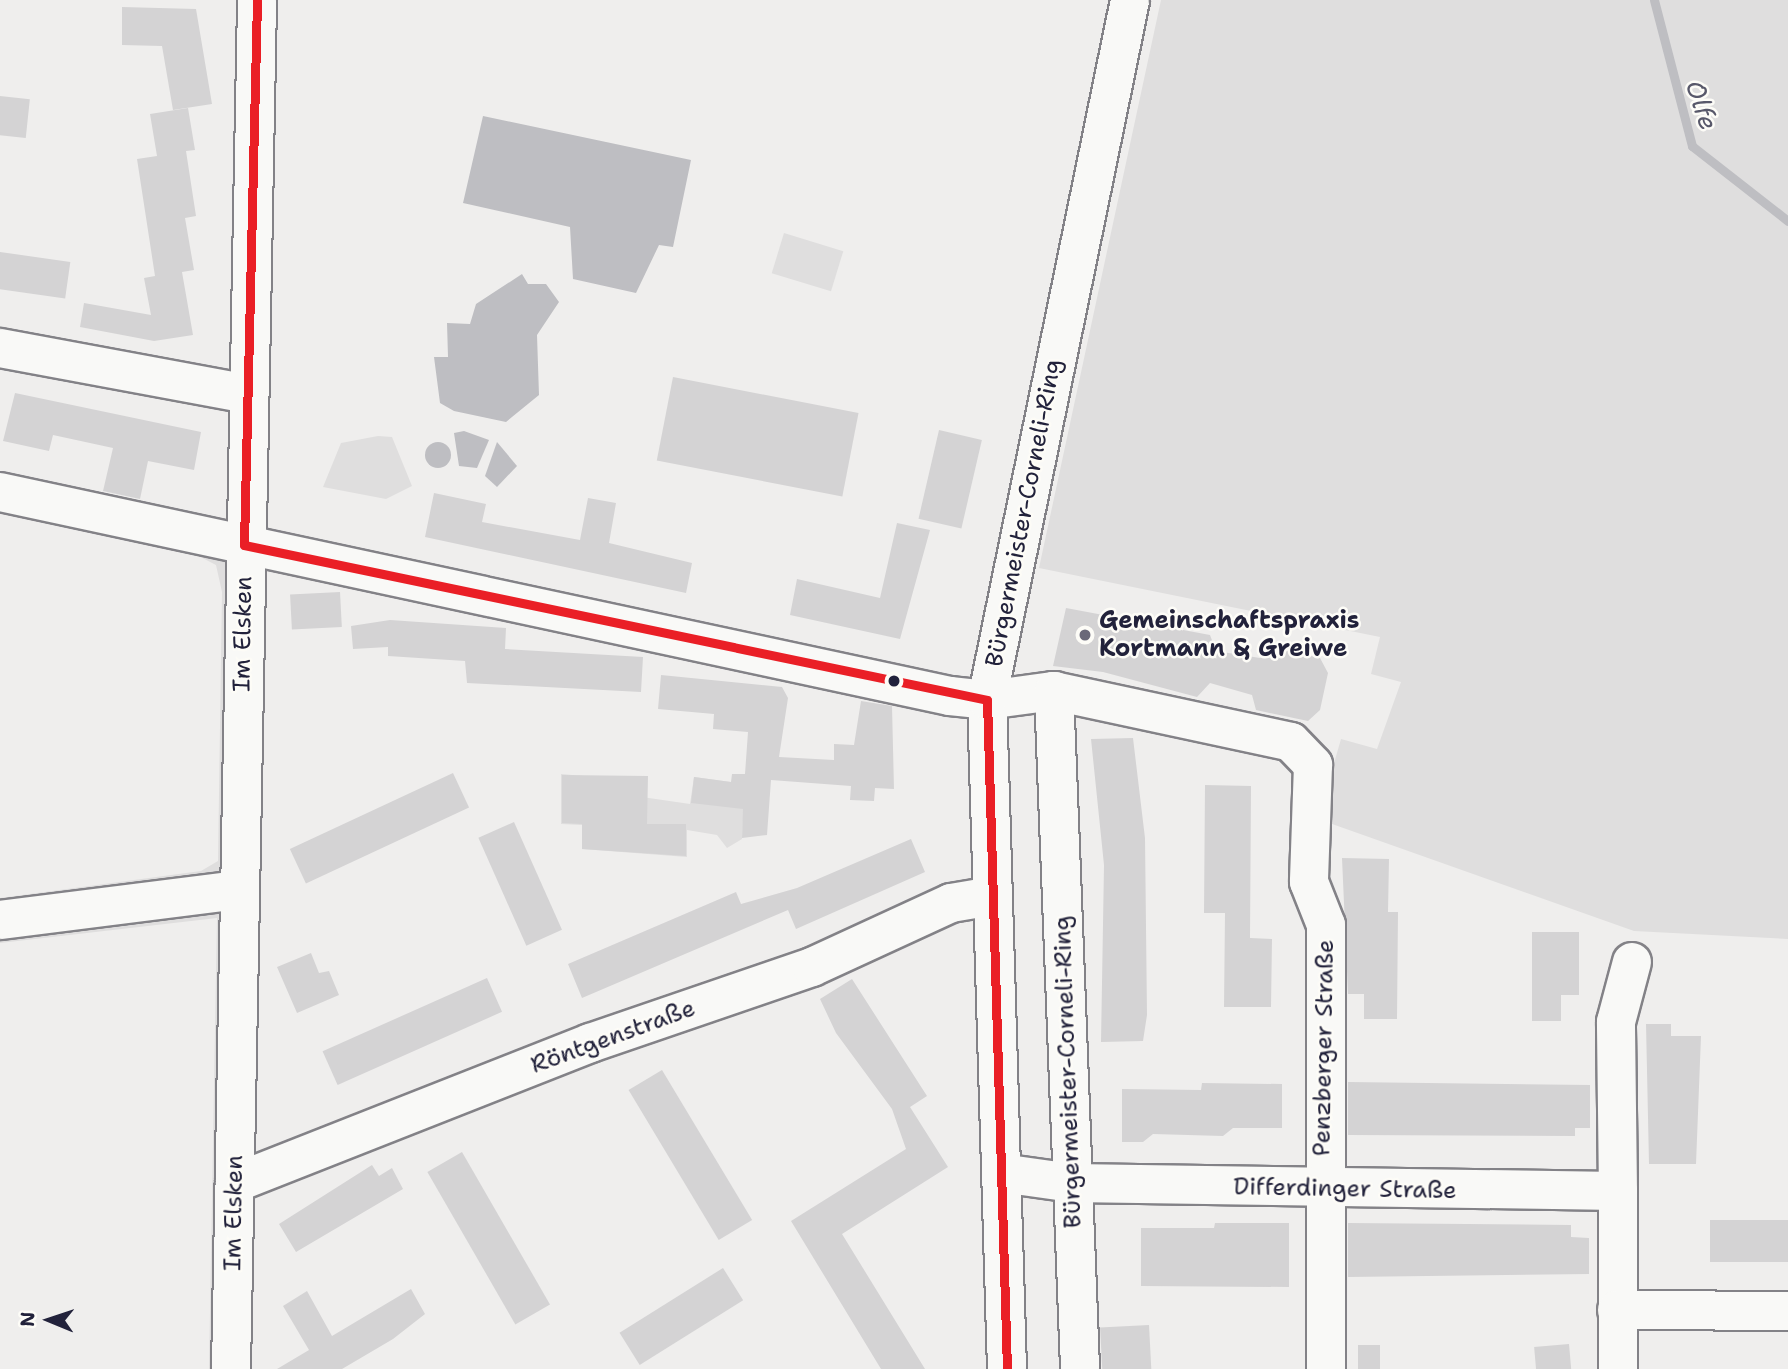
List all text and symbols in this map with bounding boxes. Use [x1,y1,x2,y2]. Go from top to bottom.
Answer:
water label: Olfe [1679,76,1725,134]
street label: Bürgermeister-Corneli-Ring [980,357,1068,669]
street label: Im Elsken [228,576,258,692]
place label: Gemeinschaftspraxis Kortmann & Greiwe [1099,607,1359,663]
marker: Gemeinschaftspraxis Kortmann & Greiwe [1077,627,1093,643]
unlabelled marker [887,674,901,688]
street label: Bürgermeister-Corneli-Ring [1048,915,1088,1229]
street label: Penzberger Straße [1308,939,1340,1157]
street label: Röntgenstraße [527,994,699,1080]
street label: Im Elsken [219,1155,249,1271]
street label: Differdinger Straße [1233,1173,1457,1205]
north arrow [14,1285,84,1355]
text: N [15,1311,40,1327]

